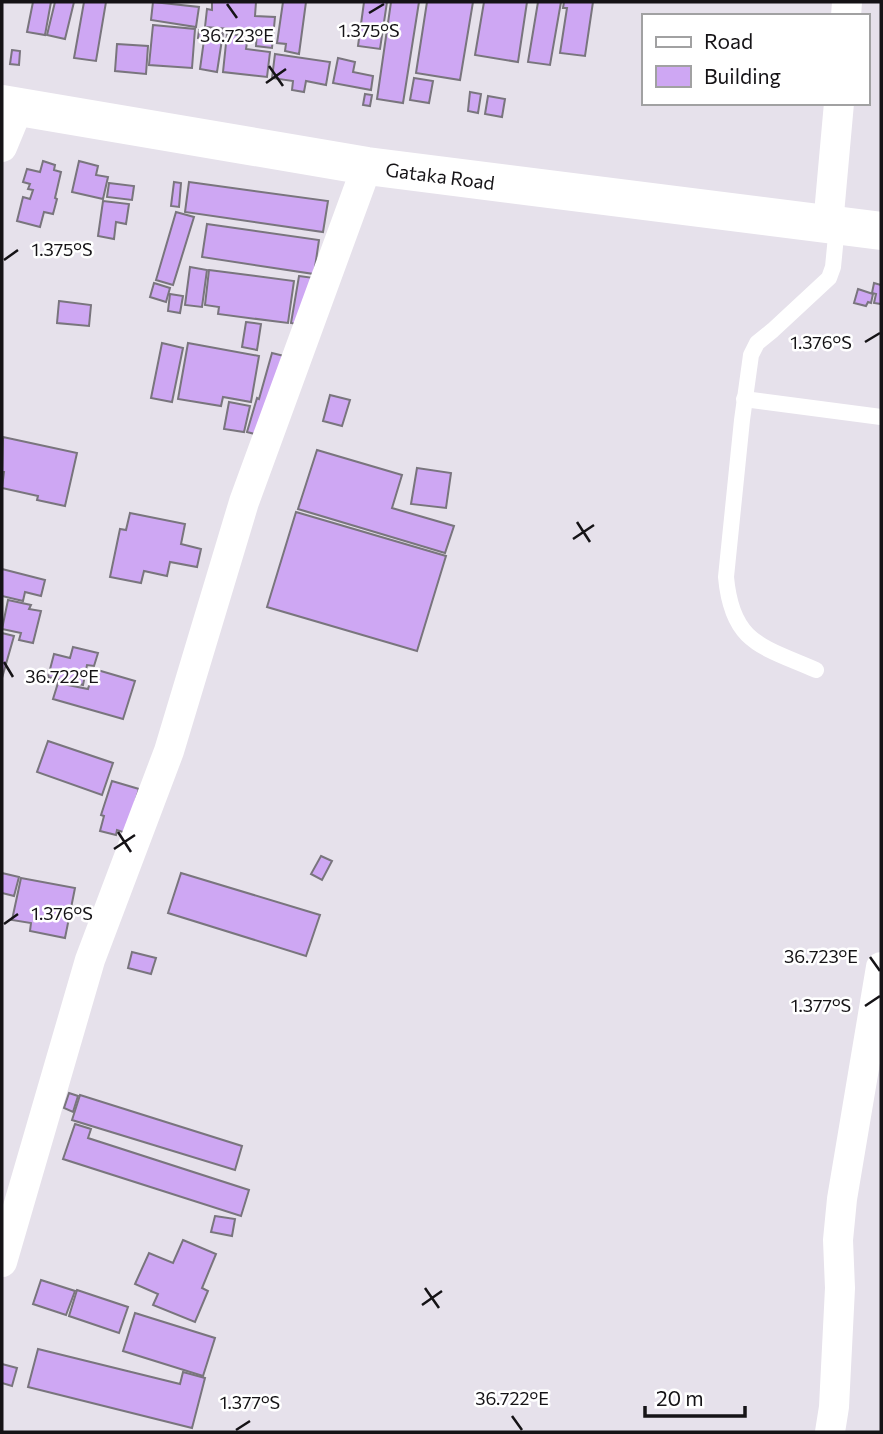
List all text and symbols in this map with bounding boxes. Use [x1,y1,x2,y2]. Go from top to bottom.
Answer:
legend [642,14,869,105]
text: 1.375°S [339,19,399,41]
text: 36.723°E [200,24,274,46]
text: Road [704,28,753,53]
text: Building [704,63,781,88]
street label: Gataka Road [384,157,496,194]
text: 1.375°S [32,238,92,260]
text: 1.376°S [790,331,852,353]
text: 36.722°E [25,665,99,687]
text: 1.376°S [31,902,93,924]
text: 36.723°E [784,945,858,967]
text: 1.377°S [791,994,851,1016]
scale bar [645,1374,745,1418]
text: 20 m [656,1385,704,1410]
text: 36.722°E [475,1387,549,1409]
text: 1.377°S [220,1391,280,1413]

